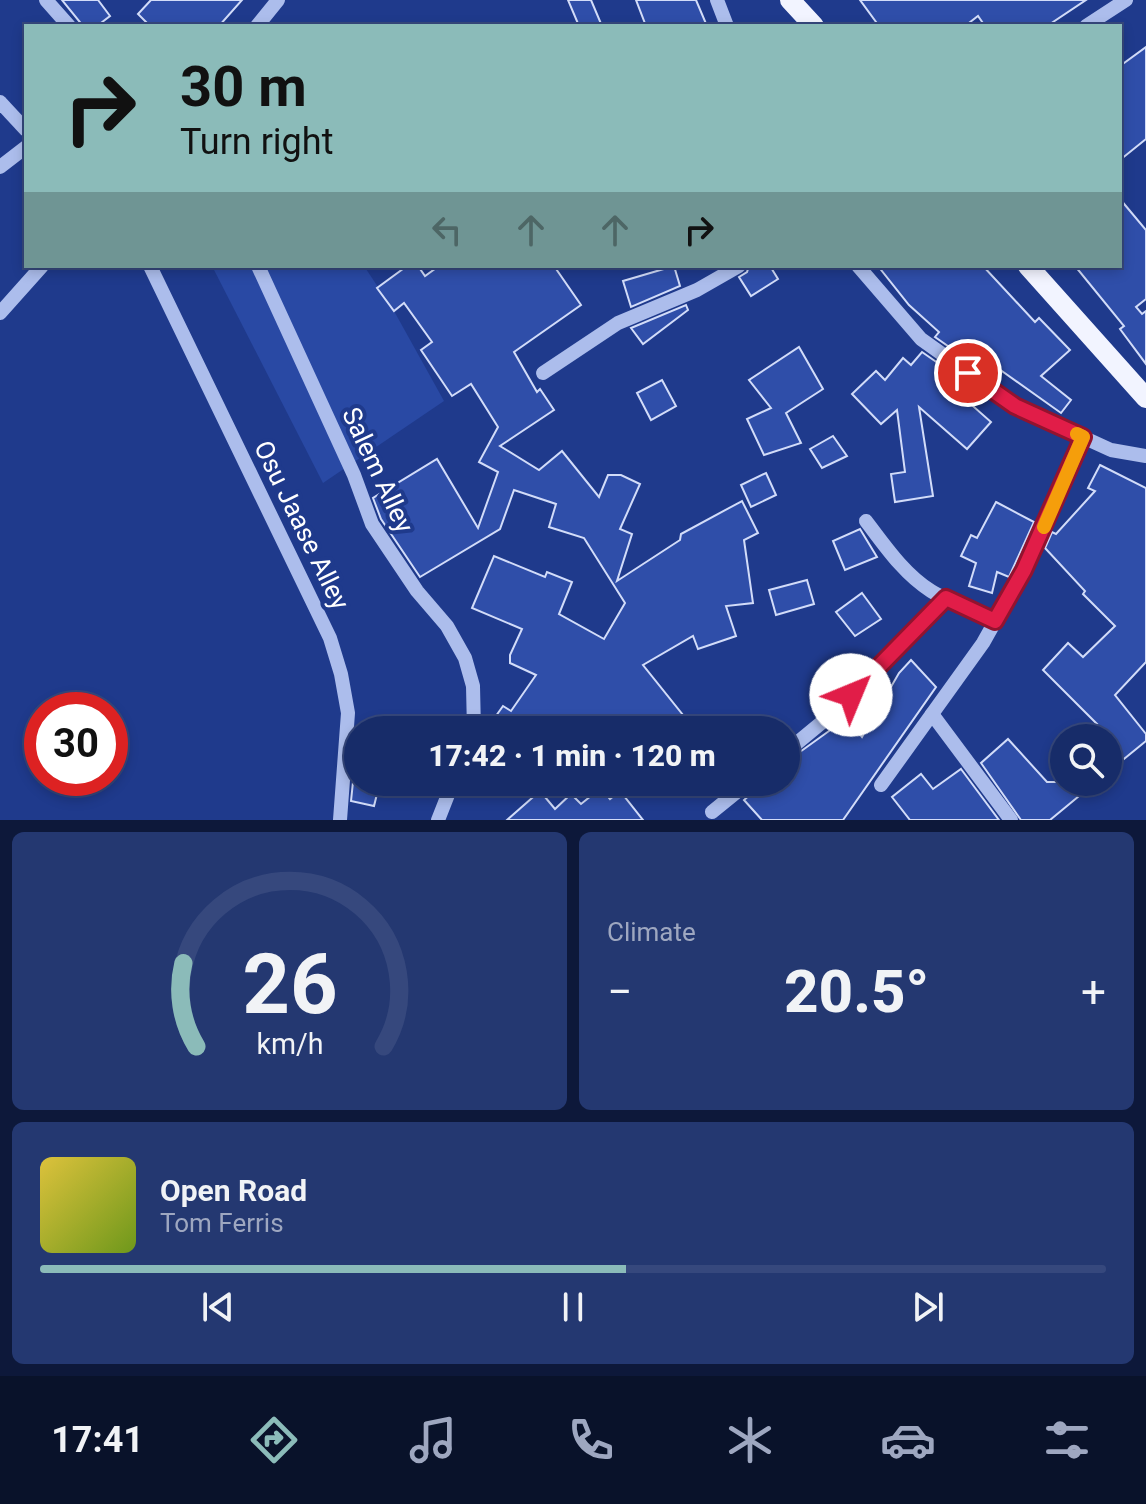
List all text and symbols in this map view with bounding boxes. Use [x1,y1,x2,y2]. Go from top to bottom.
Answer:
text: 30 m [180,54,307,120]
icon: right [48,56,152,160]
text: Turn right [180,121,333,163]
icon: left [425,208,469,252]
icon: ahead [509,208,553,252]
icon: ahead [593,208,637,252]
icon: right [677,208,721,252]
pin [934,339,1002,407]
icon: arrive [946,351,990,395]
street label: Salem Alley [336,403,420,537]
street label: Osu Jaase Alley [248,436,356,614]
position arrow [809,653,893,737]
speed limit sign: 30 [24,692,128,796]
map controls [1050,724,1122,796]
button: search [1050,724,1122,796]
text: 17:42 · 1 min · 120 m [428,738,716,773]
text: Climate [607,917,696,947]
text: 26 [242,936,337,1033]
text: 20.5° [784,956,929,1027]
text: − [607,966,632,1018]
text: + [1081,966,1106,1018]
text: km/h [256,1027,323,1061]
text: Open Road [160,1173,307,1208]
text: Tom Ferris [160,1208,284,1238]
icon: previous [196,1285,240,1329]
icon: pause [551,1285,595,1329]
icon: next [906,1285,950,1329]
icon: directions [246,1412,302,1468]
icon: music [405,1412,461,1468]
icon: phone [563,1412,619,1468]
icon: climate [722,1412,778,1468]
icon: car [880,1412,936,1468]
icon: filters [1039,1412,1095,1468]
text: 17:41 [51,1419,144,1461]

